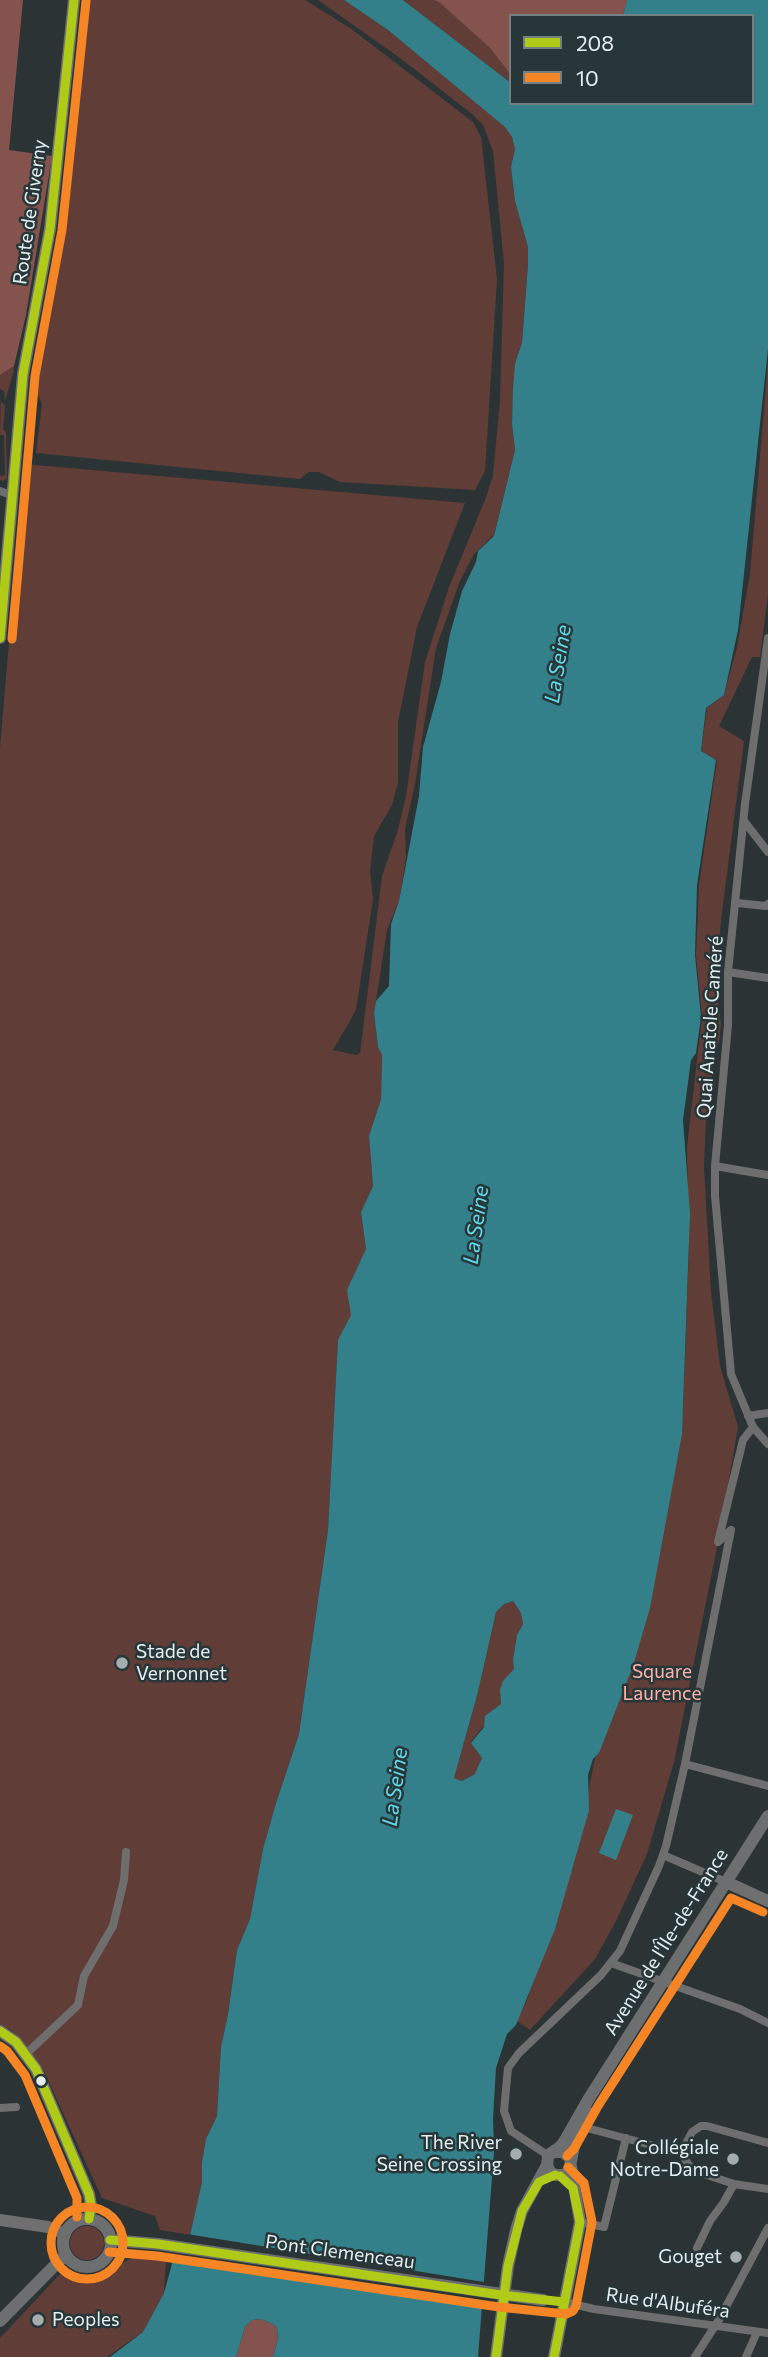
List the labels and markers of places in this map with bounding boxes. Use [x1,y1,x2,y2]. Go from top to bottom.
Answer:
place label: Stade de Vernonnet [136,1641,227,1685]
marker: Stade de Vernonnet [114,1655,130,1671]
unlabelled marker [34,2074,48,2088]
place label: The River Seine Crossing [377,2132,502,2176]
place label: Collégiale Notre-Dame [610,2137,719,2181]
marker: The River Seine Crossing [508,2146,524,2162]
marker: Collégiale Notre-Dame [725,2151,741,2167]
place label: Gouget [658,2246,722,2268]
marker: Gouget [728,2249,744,2265]
place label: Peoples [52,2309,120,2331]
marker: Peoples [30,2312,46,2328]

